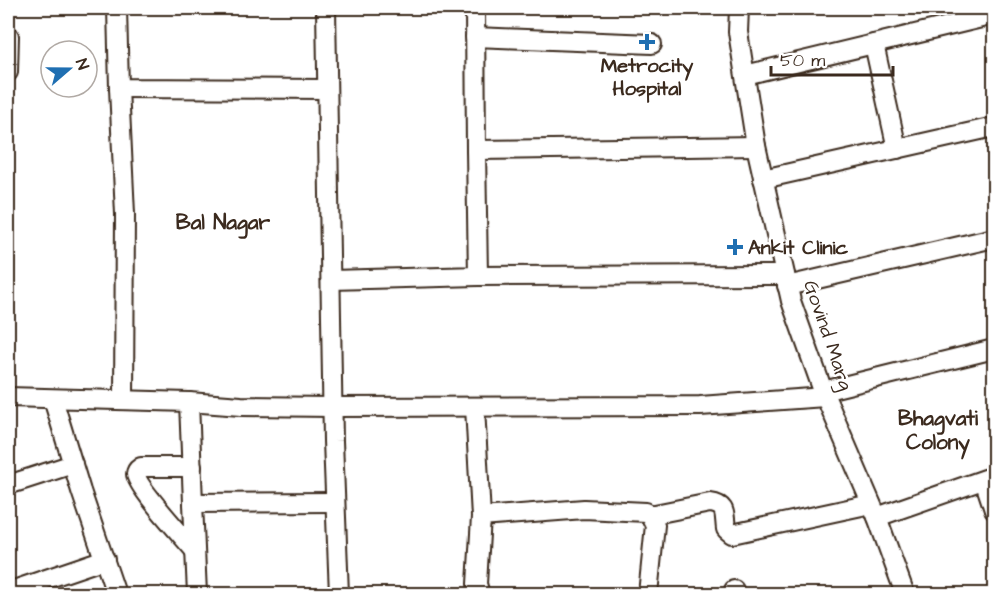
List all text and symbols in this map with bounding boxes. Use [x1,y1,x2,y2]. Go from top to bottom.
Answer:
marker: Metrocity Hospital [638,33,656,51]
north arrow [39,39,99,99]
scale bar [771,39,892,77]
text: 50 m [780,48,825,73]
place label: Metrocity Hospital [601,52,693,103]
text: N [70,56,94,73]
district label: Bal Nagar [176,208,271,239]
place label: Ankit Clinic [748,234,849,262]
marker: Ankit Clinic [726,238,744,256]
street label: Govind Marg [795,276,860,394]
district label: Bhagvati Colony [898,404,979,460]

